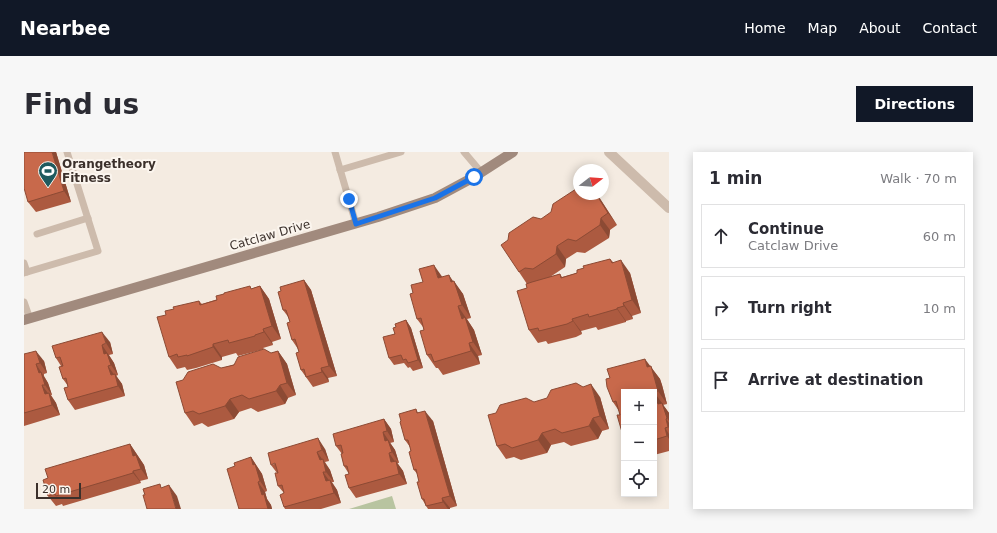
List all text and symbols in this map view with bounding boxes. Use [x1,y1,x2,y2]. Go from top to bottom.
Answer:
text: Nearbee [20,17,110,39]
text: Home [744,20,786,36]
text: Map [808,20,837,36]
text: About [859,20,901,36]
text: Contact [923,20,977,36]
button: Directions [856,86,973,122]
text: Find us [24,88,139,121]
place label: Orangetheory Fitness [62,157,156,185]
sports icon: Orangetheory Fitness [37,160,59,188]
north arrow [573,164,609,200]
route start [465,168,483,186]
text: 1 min [709,168,762,188]
text: Walk · 70 m [880,171,957,186]
route end [340,190,358,208]
street label: Catclaw Drive [228,217,312,253]
text: Continue [748,220,824,238]
icon: ahead [710,225,732,247]
text: 60 m [923,229,956,244]
text: Catclaw Drive [748,238,838,253]
icon: right [710,297,732,319]
text: Turn right [748,299,832,317]
text: 10 m [923,301,956,316]
icon: arrive [710,369,732,391]
text: Arrive at destination [748,371,923,389]
map controls [621,389,657,497]
button: + [621,389,657,425]
button: − [621,425,657,461]
button: locate [621,461,657,497]
scale bar [36,481,81,500]
text: 20 m [42,483,70,496]

